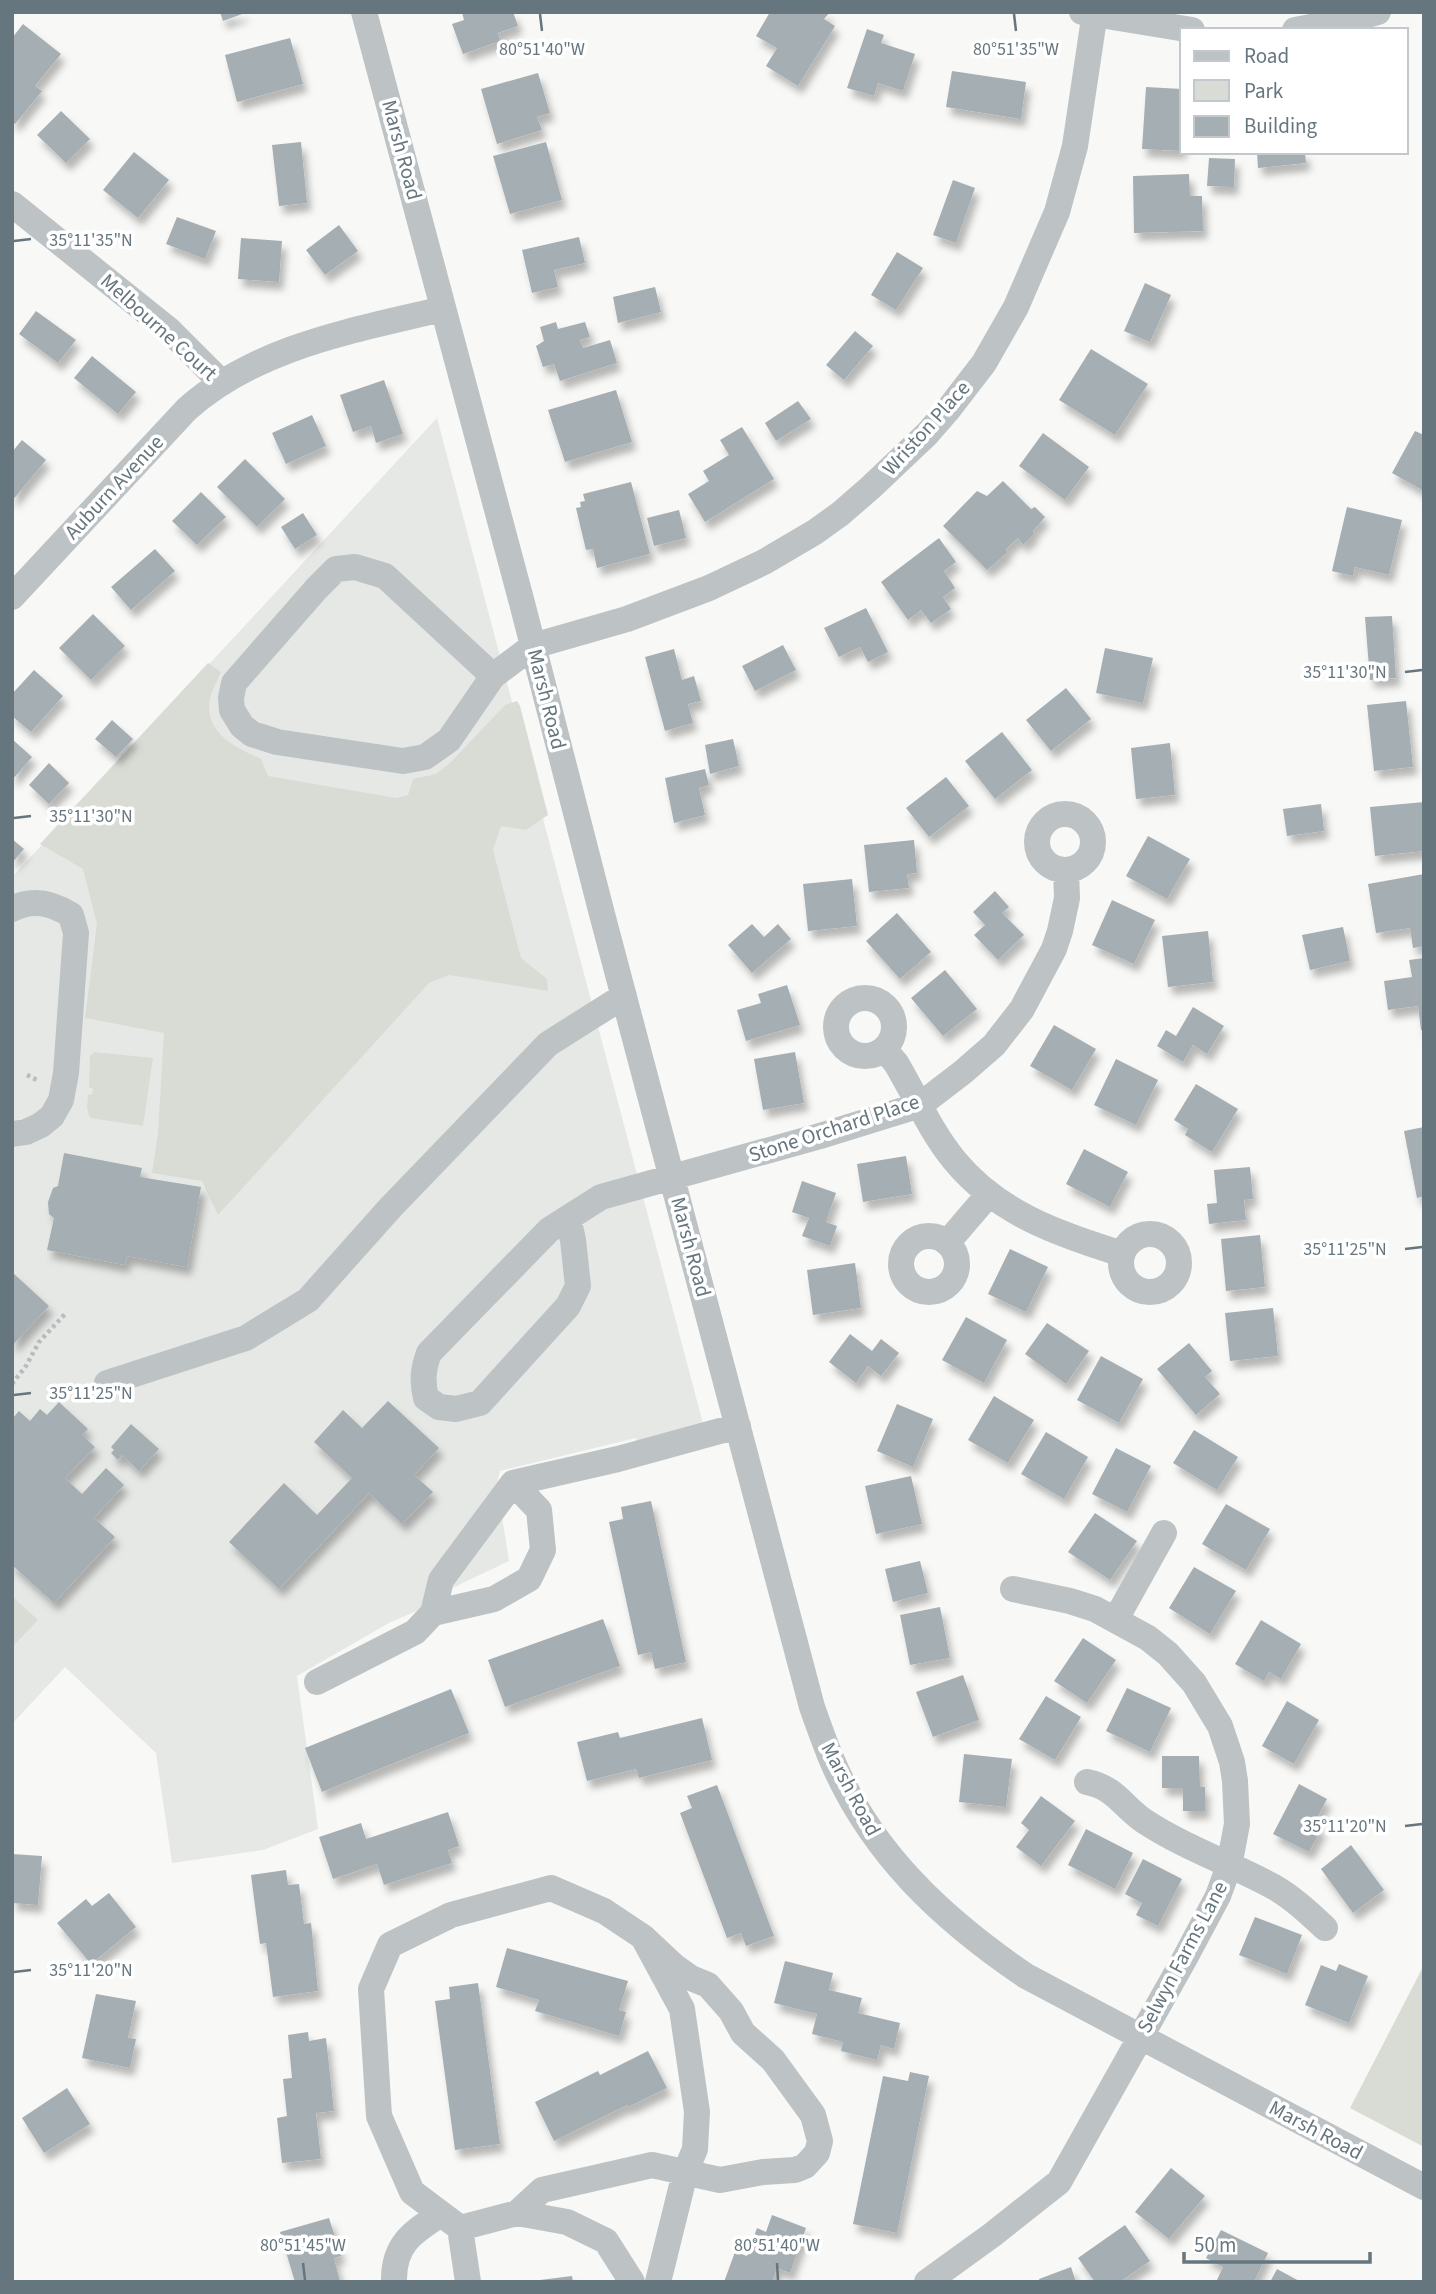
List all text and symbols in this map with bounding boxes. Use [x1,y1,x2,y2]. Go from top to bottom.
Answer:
legend [1180,28,1408,154]
text: 80°51'40"W [499,37,585,62]
text: 80°51'35"W [973,37,1059,62]
text: Road [1244,41,1289,71]
text: Park [1244,76,1284,106]
street label: Marsh Road [374,97,430,203]
text: Building [1244,111,1318,141]
text: 35°11'35"N [49,228,133,253]
street label: Melbourne Court [94,266,224,388]
street label: Wriston Place [875,374,977,482]
street label: Auburn Avenue [58,428,170,546]
street label: Marsh Road [520,646,574,752]
text: 35°11'30"N [1303,660,1387,685]
text: 35°11'30"N [49,804,133,829]
street label: Stone Orchard Place [745,1086,923,1170]
street label: Marsh Road [663,1194,719,1300]
text: 35°11'25"N [1303,1237,1387,1262]
text: 35°11'25"N [49,1381,133,1406]
street label: Marsh Road [814,1737,888,1841]
text: 35°11'20"N [1303,1814,1387,1839]
street label: Selwyn Farms Lane [1129,1876,1235,2038]
text: 35°11'20"N [49,1958,133,1983]
street label: Marsh Road [1264,2093,1368,2167]
scale bar [1184,2220,1370,2264]
text: 50 m [1194,2230,1236,2260]
text: 80°51'45"W [260,2233,346,2258]
text: 80°51'40"W [734,2233,820,2258]

